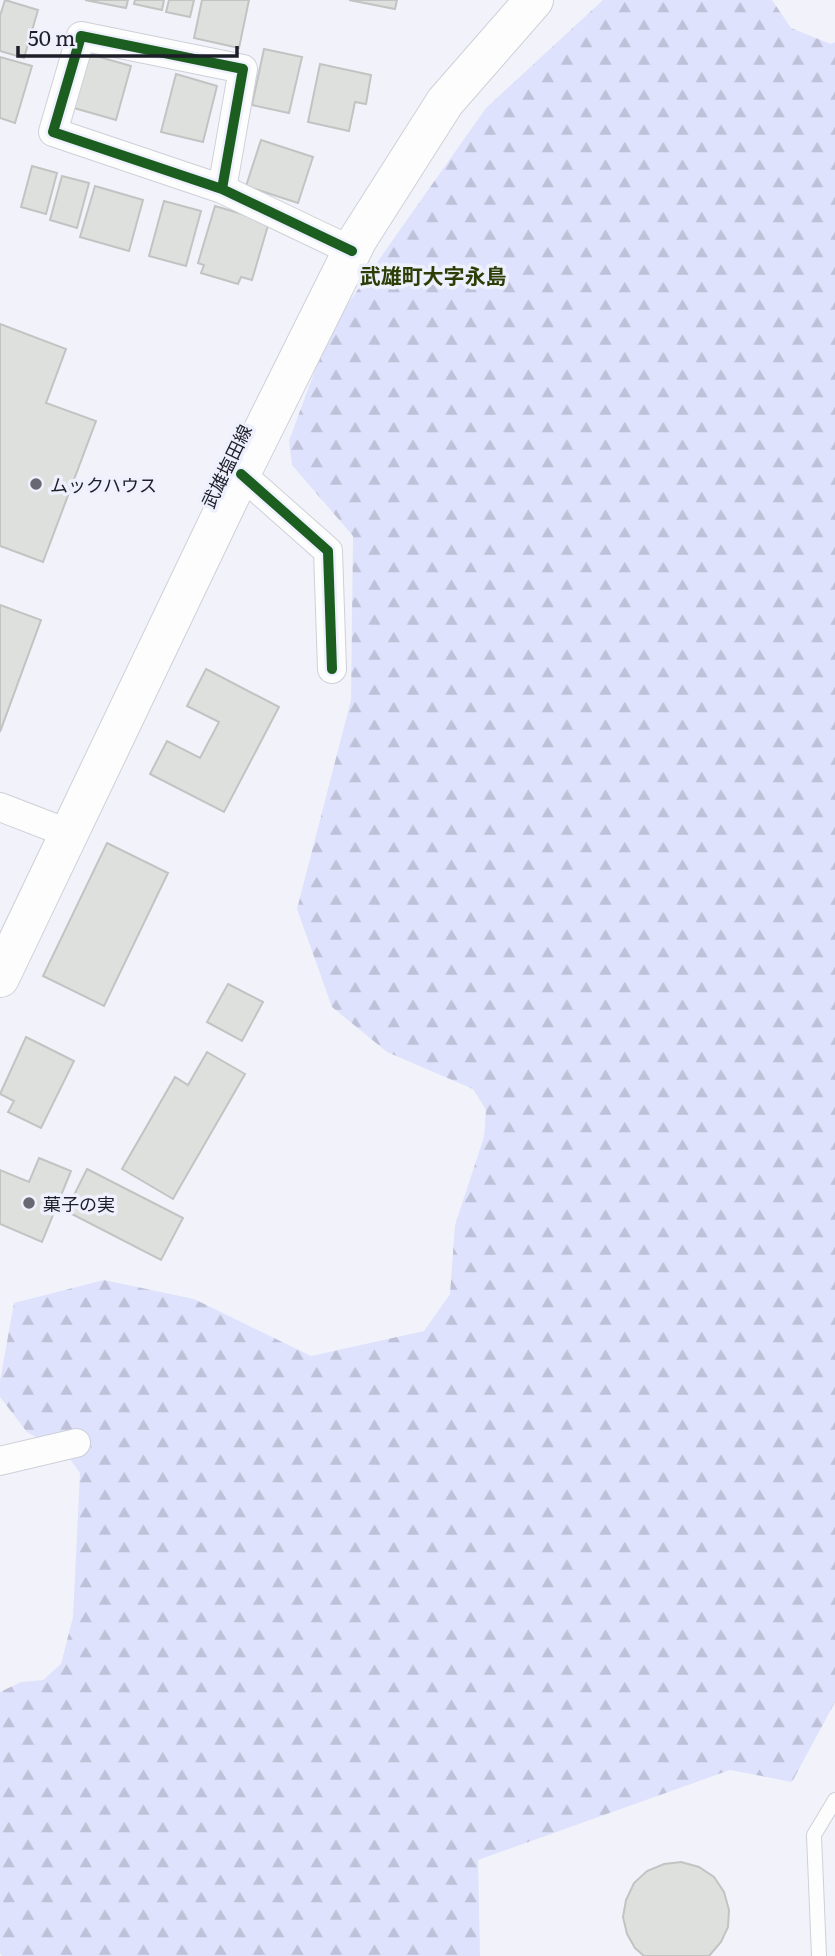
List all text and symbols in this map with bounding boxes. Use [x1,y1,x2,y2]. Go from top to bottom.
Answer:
scale bar [18,14,236,58]
text: 50 m [28,21,75,52]
district label: 武雄町大字永島 [360,259,507,290]
street label: 武雄塩田線 [194,420,258,512]
place label: ムックハウス [50,471,157,498]
marker: ムックハウス [28,476,44,492]
place label: 菓子の実 [43,1190,115,1217]
marker: 菓子の実 [21,1195,37,1211]

